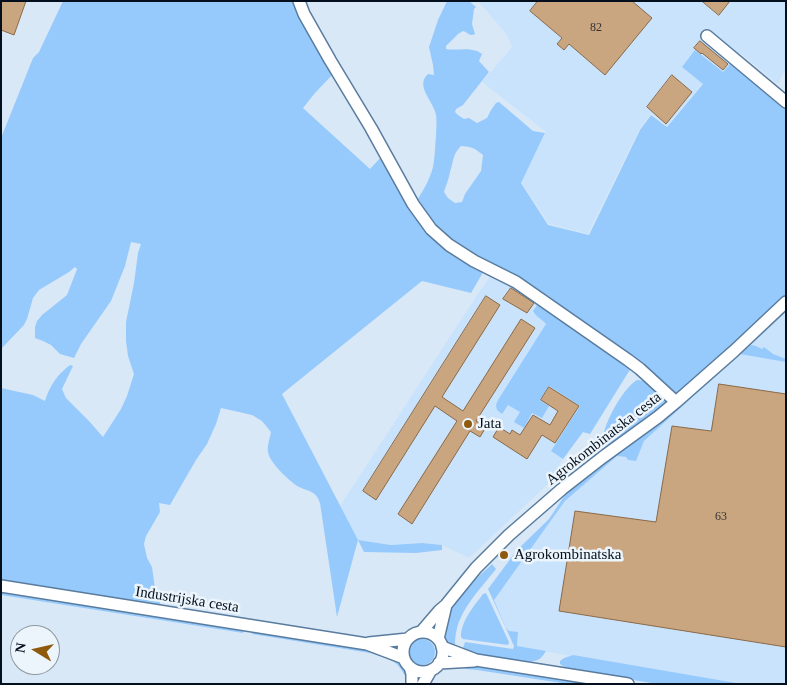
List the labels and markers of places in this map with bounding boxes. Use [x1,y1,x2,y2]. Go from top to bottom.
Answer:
place label: Jata [478,415,501,433]
marker: Jata [462,418,474,430]
place label: Agrokombinatska [514,546,621,564]
marker: Agrokombinatska [498,549,510,561]

